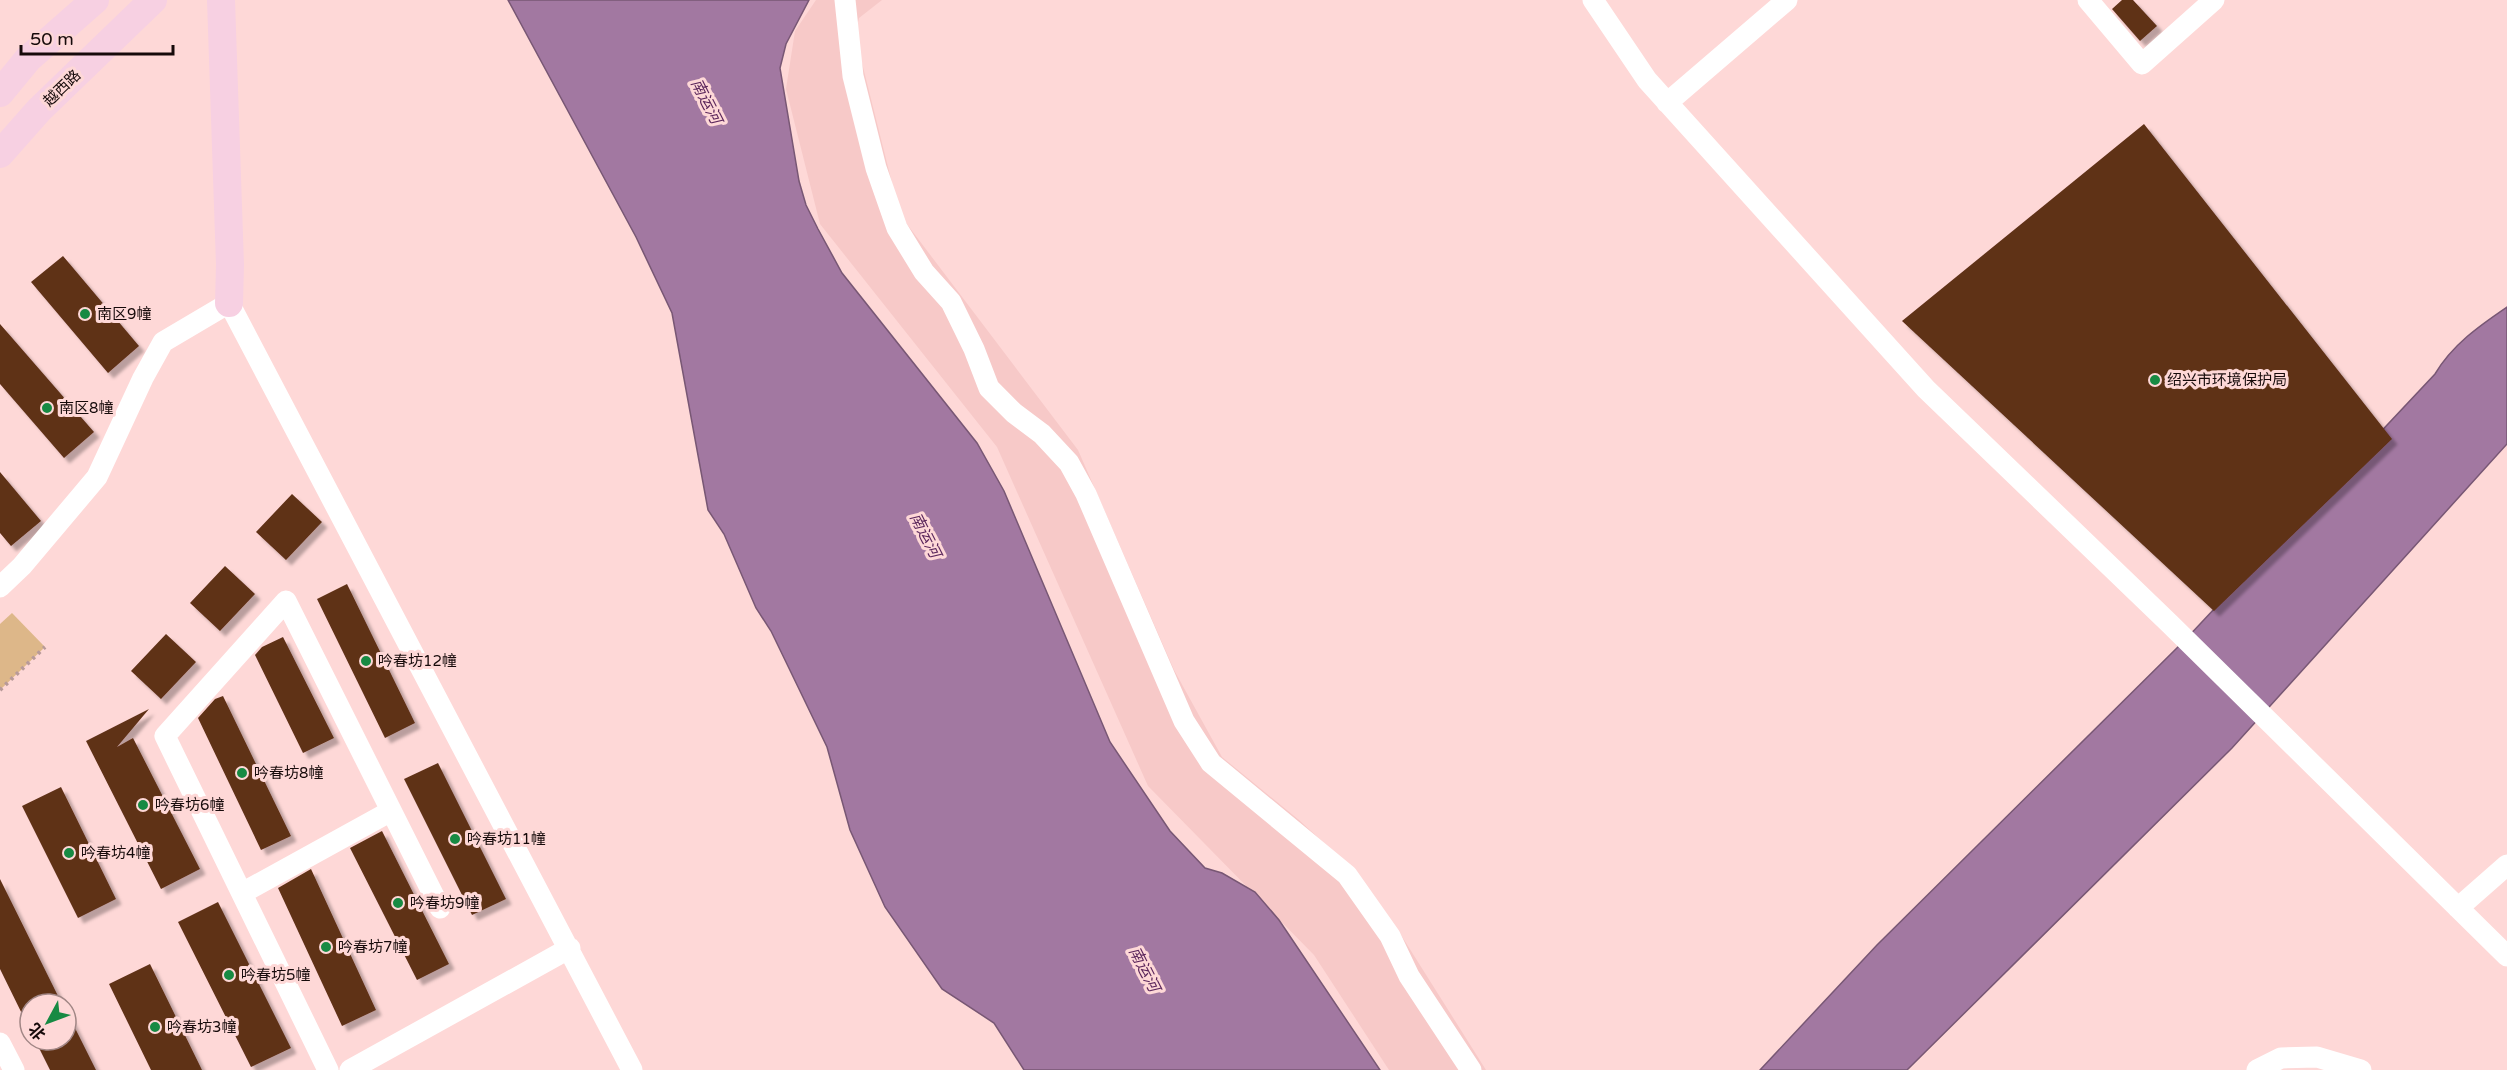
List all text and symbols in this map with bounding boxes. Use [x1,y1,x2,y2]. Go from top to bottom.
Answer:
scale bar [21,18,172,56]
text: 50 m [30,28,74,50]
street label: 越西路 [40,66,84,110]
water label: 南运河 [686,76,727,130]
place label: 南区9幢 [97,305,151,323]
marker: 南区9幢 [78,307,92,321]
place label: 绍兴市环境保护局 [2167,371,2287,389]
marker: 绍兴市环境保护局 [2148,373,2162,387]
place label: 南区8幢 [59,399,113,417]
marker: 南区8幢 [40,401,54,415]
water label: 南运河 [905,510,946,564]
place label: 吟春坊12幢 [378,652,457,670]
marker: 吟春坊12幢 [359,654,373,668]
place label: 吟春坊8幢 [254,764,323,782]
marker: 吟春坊8幢 [235,766,249,780]
place label: 吟春坊6幢 [155,796,224,814]
marker: 吟春坊6幢 [136,798,150,812]
place label: 吟春坊11幢 [467,830,546,848]
marker: 吟春坊11幢 [448,832,462,846]
place label: 吟春坊4幢 [81,844,150,862]
marker: 吟春坊4幢 [62,846,76,860]
place label: 吟春坊9幢 [410,894,479,912]
marker: 吟春坊9幢 [391,896,405,910]
place label: 吟春坊7幢 [338,938,407,956]
marker: 吟春坊7幢 [319,940,333,954]
water label: 南运河 [1124,944,1165,998]
place label: 吟春坊5幢 [241,966,310,984]
marker: 吟春坊5幢 [222,968,236,982]
north arrow [18,992,78,1052]
place label: 吟春坊3幢 [167,1018,236,1036]
text: 北 [25,1019,50,1044]
marker: 吟春坊3幢 [148,1020,162,1034]

